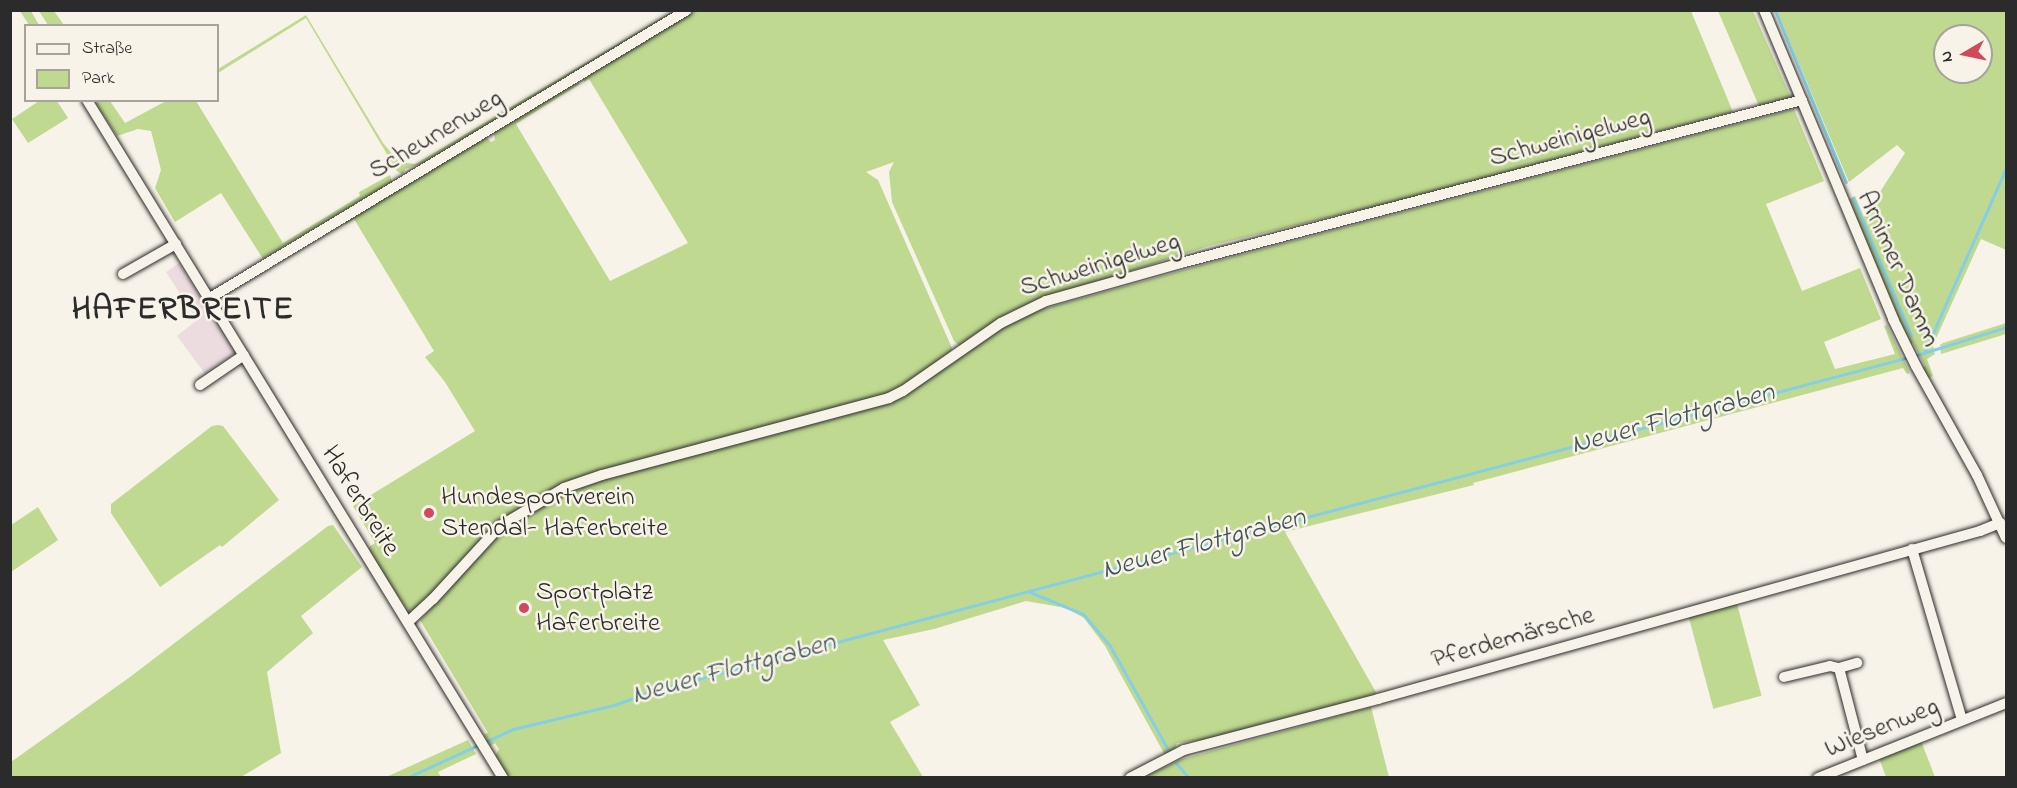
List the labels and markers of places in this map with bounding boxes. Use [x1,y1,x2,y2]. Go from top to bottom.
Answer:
place label: Hundesportverein Stendal- Haferbreite [441,481,668,544]
marker: Hundesportverein Stendal- Haferbreite [422,506,436,520]
place label: Sportplatz Haferbreite [536,576,660,639]
marker: Sportplatz Haferbreite [517,601,531,615]

